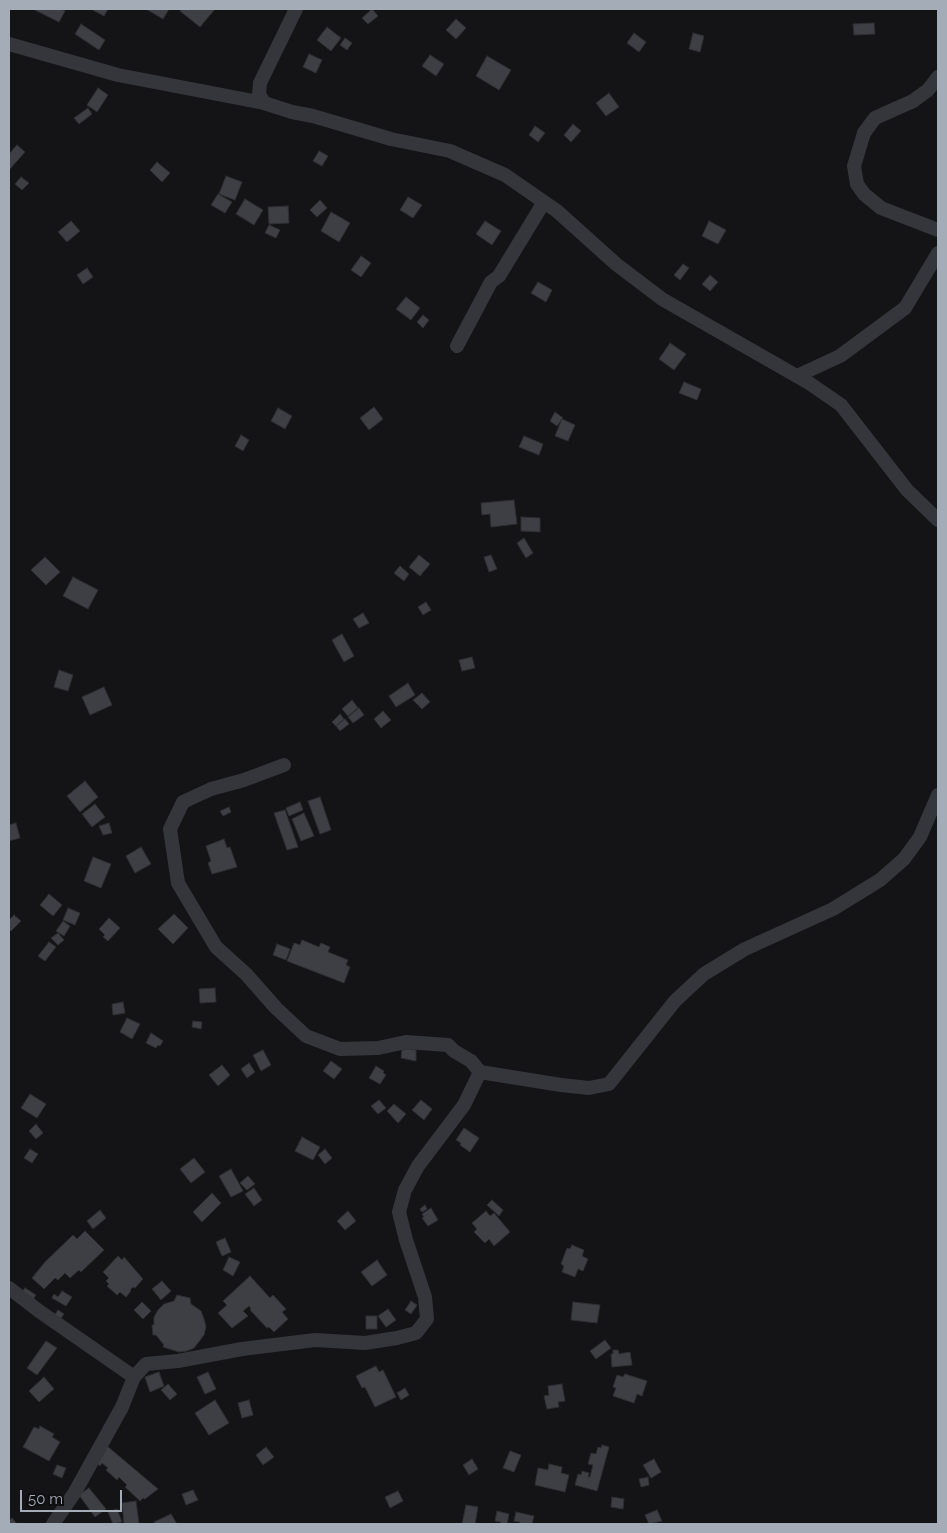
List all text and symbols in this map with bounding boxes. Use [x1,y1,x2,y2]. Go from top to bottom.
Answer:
scale bar [22,1480,125,1512]
text: 50 m [28,1490,63,1508]

